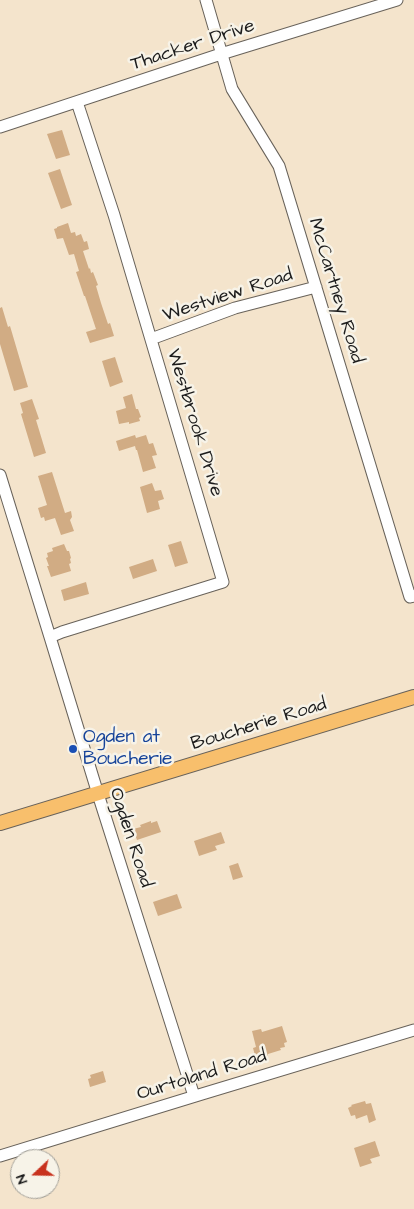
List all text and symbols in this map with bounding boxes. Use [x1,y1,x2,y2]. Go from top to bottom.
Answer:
street label: Thacker Drive [128,15,258,77]
street label: McCartney Road [302,216,368,366]
street label: Westview Road [160,264,296,328]
street label: Westbrook Drive [161,347,227,499]
street label: Boucherie Road [189,694,329,756]
place label: Ogden at Boucherie [83,727,172,771]
marker: Ogden at Boucherie [67,743,79,755]
street label: Ogden Road [103,785,157,891]
street label: Ourtoland Road [134,1045,270,1107]
north arrow [10,1149,60,1199]
text: N [11,1171,33,1187]

